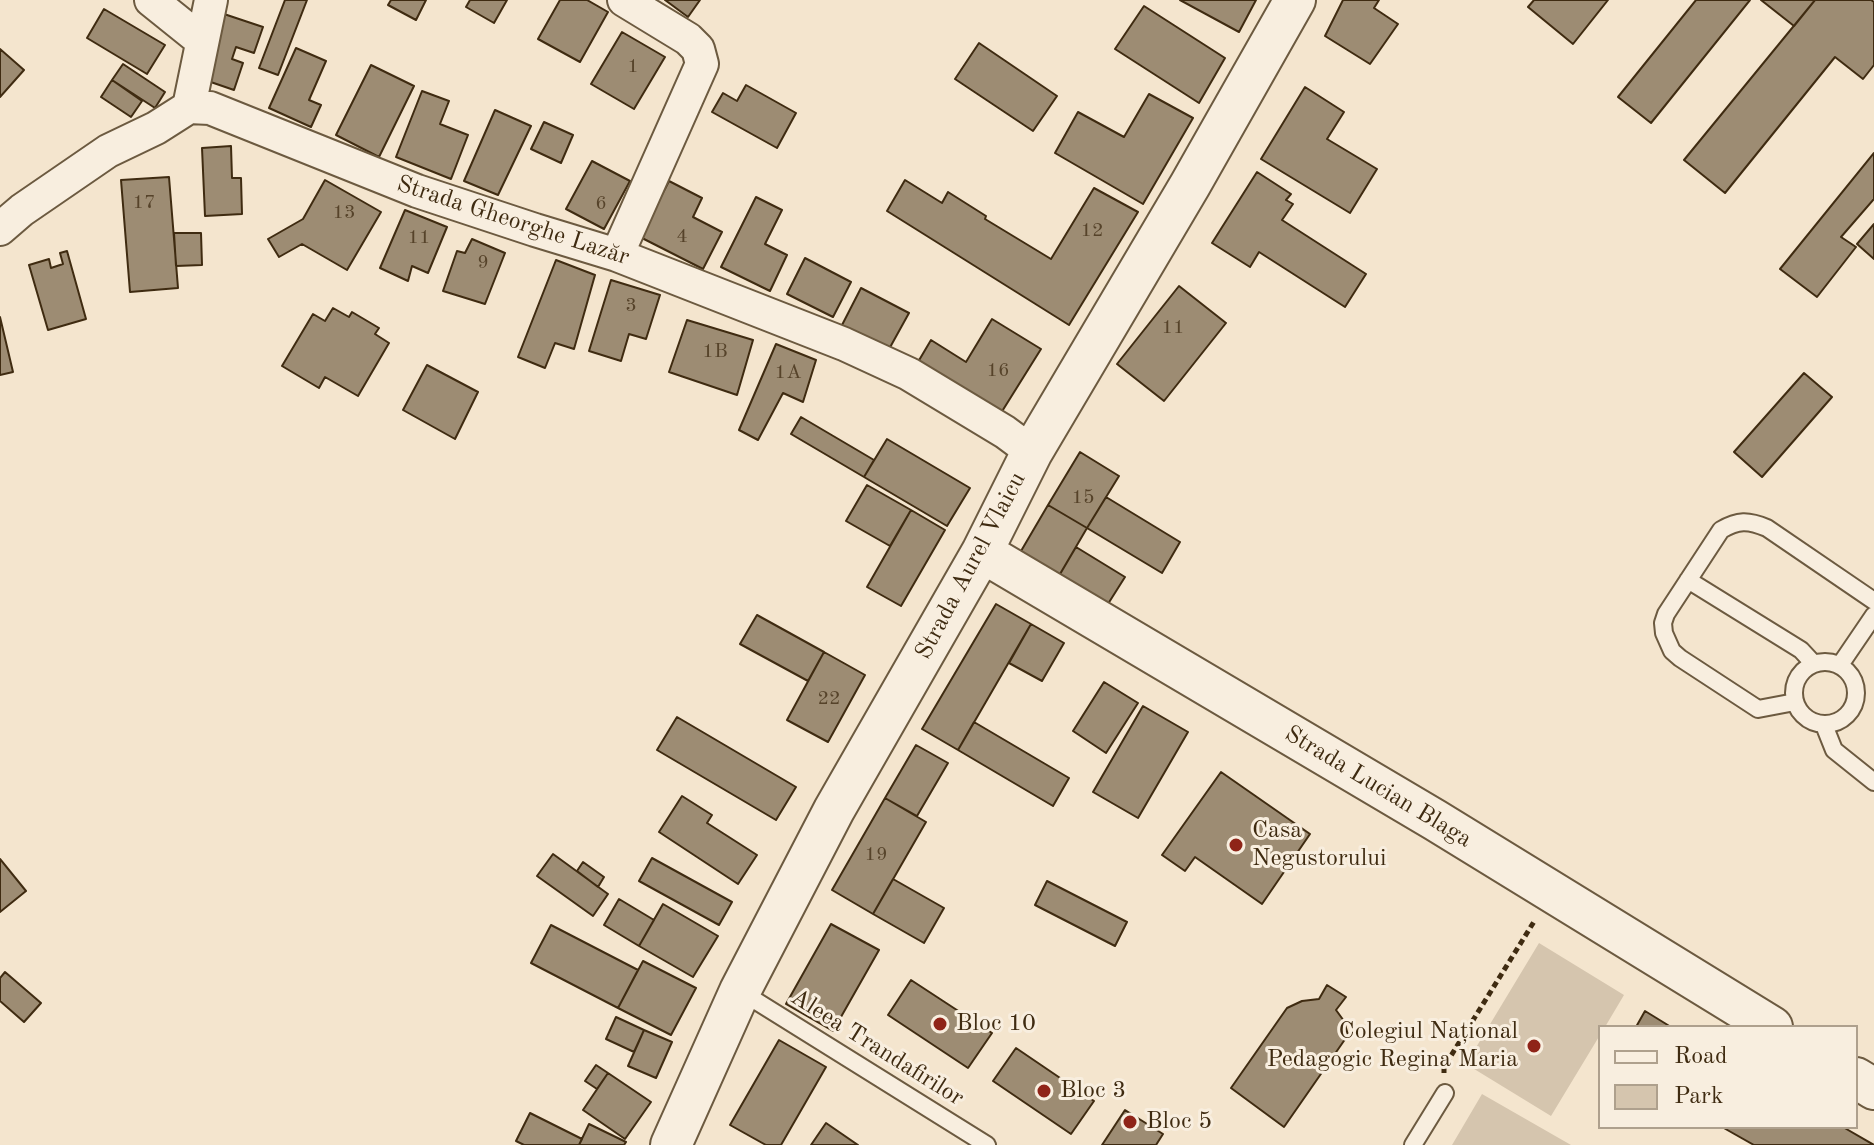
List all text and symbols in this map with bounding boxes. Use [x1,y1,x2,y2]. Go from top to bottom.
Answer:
house number: 1 [627,55,639,79]
street label: Strada Gheorghe Lazăr [393,170,633,272]
house number: 17 [132,191,156,215]
house number: 6 [595,192,607,216]
house number: 13 [332,201,356,225]
house number: 12 [1080,219,1104,243]
house number: 4 [676,225,688,249]
house number: 11 [407,226,431,250]
house number: 9 [477,251,489,275]
house number: 3 [625,294,637,318]
house number: 11 [1161,316,1185,340]
house number: 1B [702,340,728,364]
house number: 16 [986,359,1010,383]
house number: 1A [775,361,801,385]
street label: Strada Aurel Vlaicu [909,467,1033,665]
house number: 15 [1071,486,1095,510]
house number: 22 [817,687,841,711]
street label: Strada Lucian Blaga [1279,720,1477,854]
place label: Casa Negustorului [1252,817,1386,873]
marker: Casa Negustorului [1227,836,1245,854]
house number: 19 [864,843,888,867]
street label: Aleea Trandafirilor [785,983,969,1113]
place label: Bloc 10 [956,1010,1036,1038]
marker: Bloc 10 [931,1015,949,1033]
place label: Colegiul Național Pedagogic Regina Maria [1267,1018,1518,1074]
legend [1598,1025,1858,1129]
marker: Colegiul Național Pedagogic Regina Maria [1525,1037,1543,1055]
text: Road [1674,1045,1727,1069]
place label: Bloc 3 [1060,1077,1126,1105]
marker: Bloc 3 [1035,1082,1053,1100]
text: Park [1674,1085,1723,1109]
place label: Bloc 5 [1146,1108,1212,1136]
marker: Bloc 5 [1121,1113,1139,1131]

